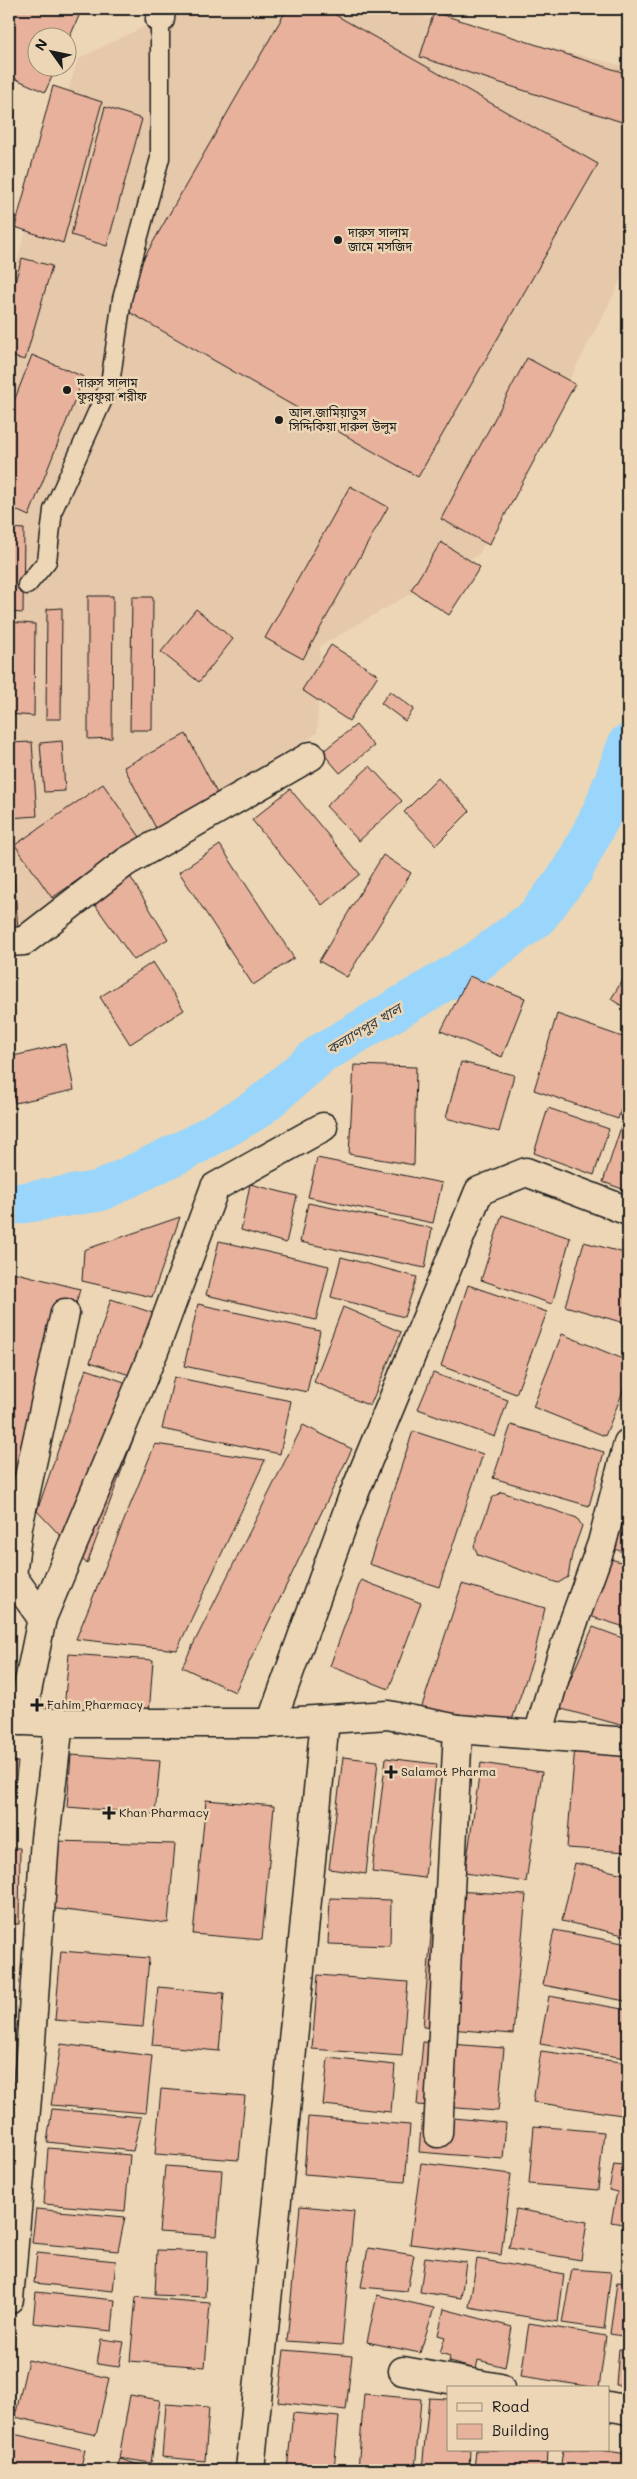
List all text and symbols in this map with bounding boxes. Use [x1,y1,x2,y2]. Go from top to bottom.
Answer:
north arrow [28,28,78,78]
text: N [30,35,52,54]
place label: দারুস সালাম জামে মসজিদ [347,224,412,254]
marker: দারুস সালাম জামে মসজিদ [332,234,344,246]
place label: দারুস সালাম ফুরফুরা শরীফ [76,374,148,405]
marker: দারুস সালাম ফুরফুরা শরীফ [61,384,73,396]
place label: আল জামিয়াতুস সিদ্দিকিয়া দারুল উলুম [288,404,397,435]
marker: আল জামিয়াতুস সিদ্দিকিয়া দারুল উলুম [273,414,285,426]
water label: কল্যাণপুর খাল [323,997,407,1058]
place label: Fahim Pharmacy [47,1696,143,1712]
marker: Fahim Pharmacy [31,1699,43,1711]
place label: Salamot Pharma [401,1763,496,1779]
marker: Salamot Pharma [385,1766,397,1778]
place label: Khan Pharmacy [119,1804,209,1820]
marker: Khan Pharmacy [103,1807,115,1819]
legend [447,2386,610,2452]
text: Road [492,2396,529,2416]
text: Building [492,2420,549,2440]

